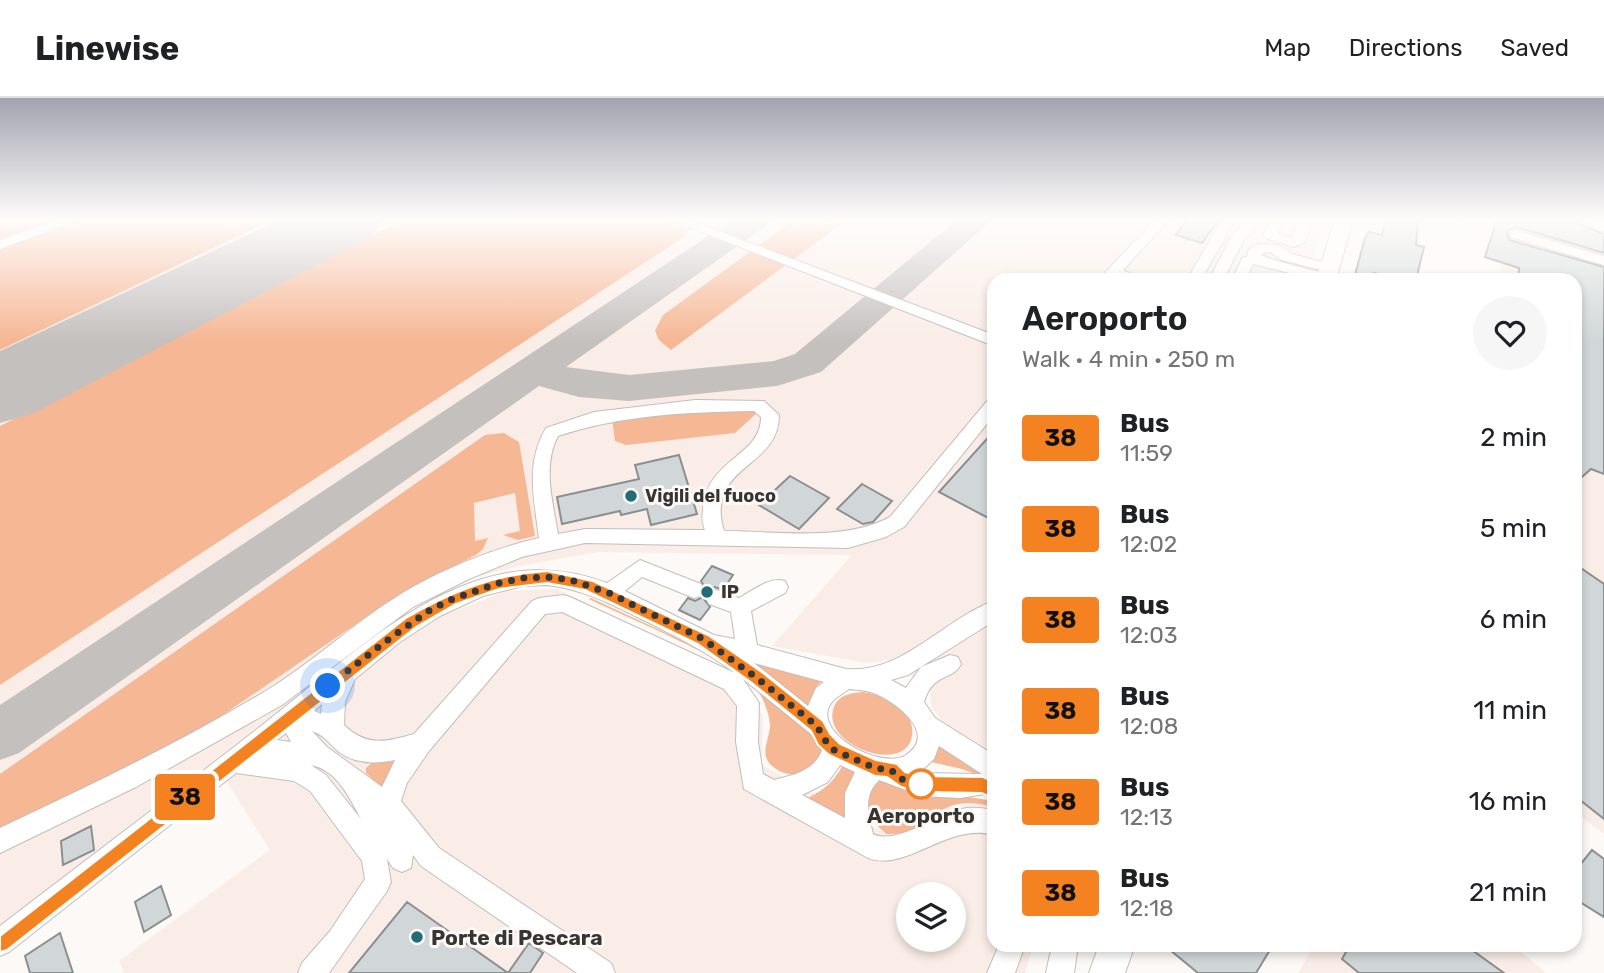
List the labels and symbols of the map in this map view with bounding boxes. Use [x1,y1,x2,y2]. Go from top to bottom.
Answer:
place label: Vigili del fuoco [645,485,776,507]
marker: Vigili del fuoco [623,488,639,504]
place label: IP [721,581,739,603]
marker: IP [699,584,715,600]
your location [310,668,345,703]
marker: Aeroporto [906,769,936,799]
line badge: 38 [154,774,216,820]
place label: Aeroporto [867,803,975,828]
place label: Porte di Pescara [431,925,603,950]
marker: Porte di Pescara [409,929,425,945]

